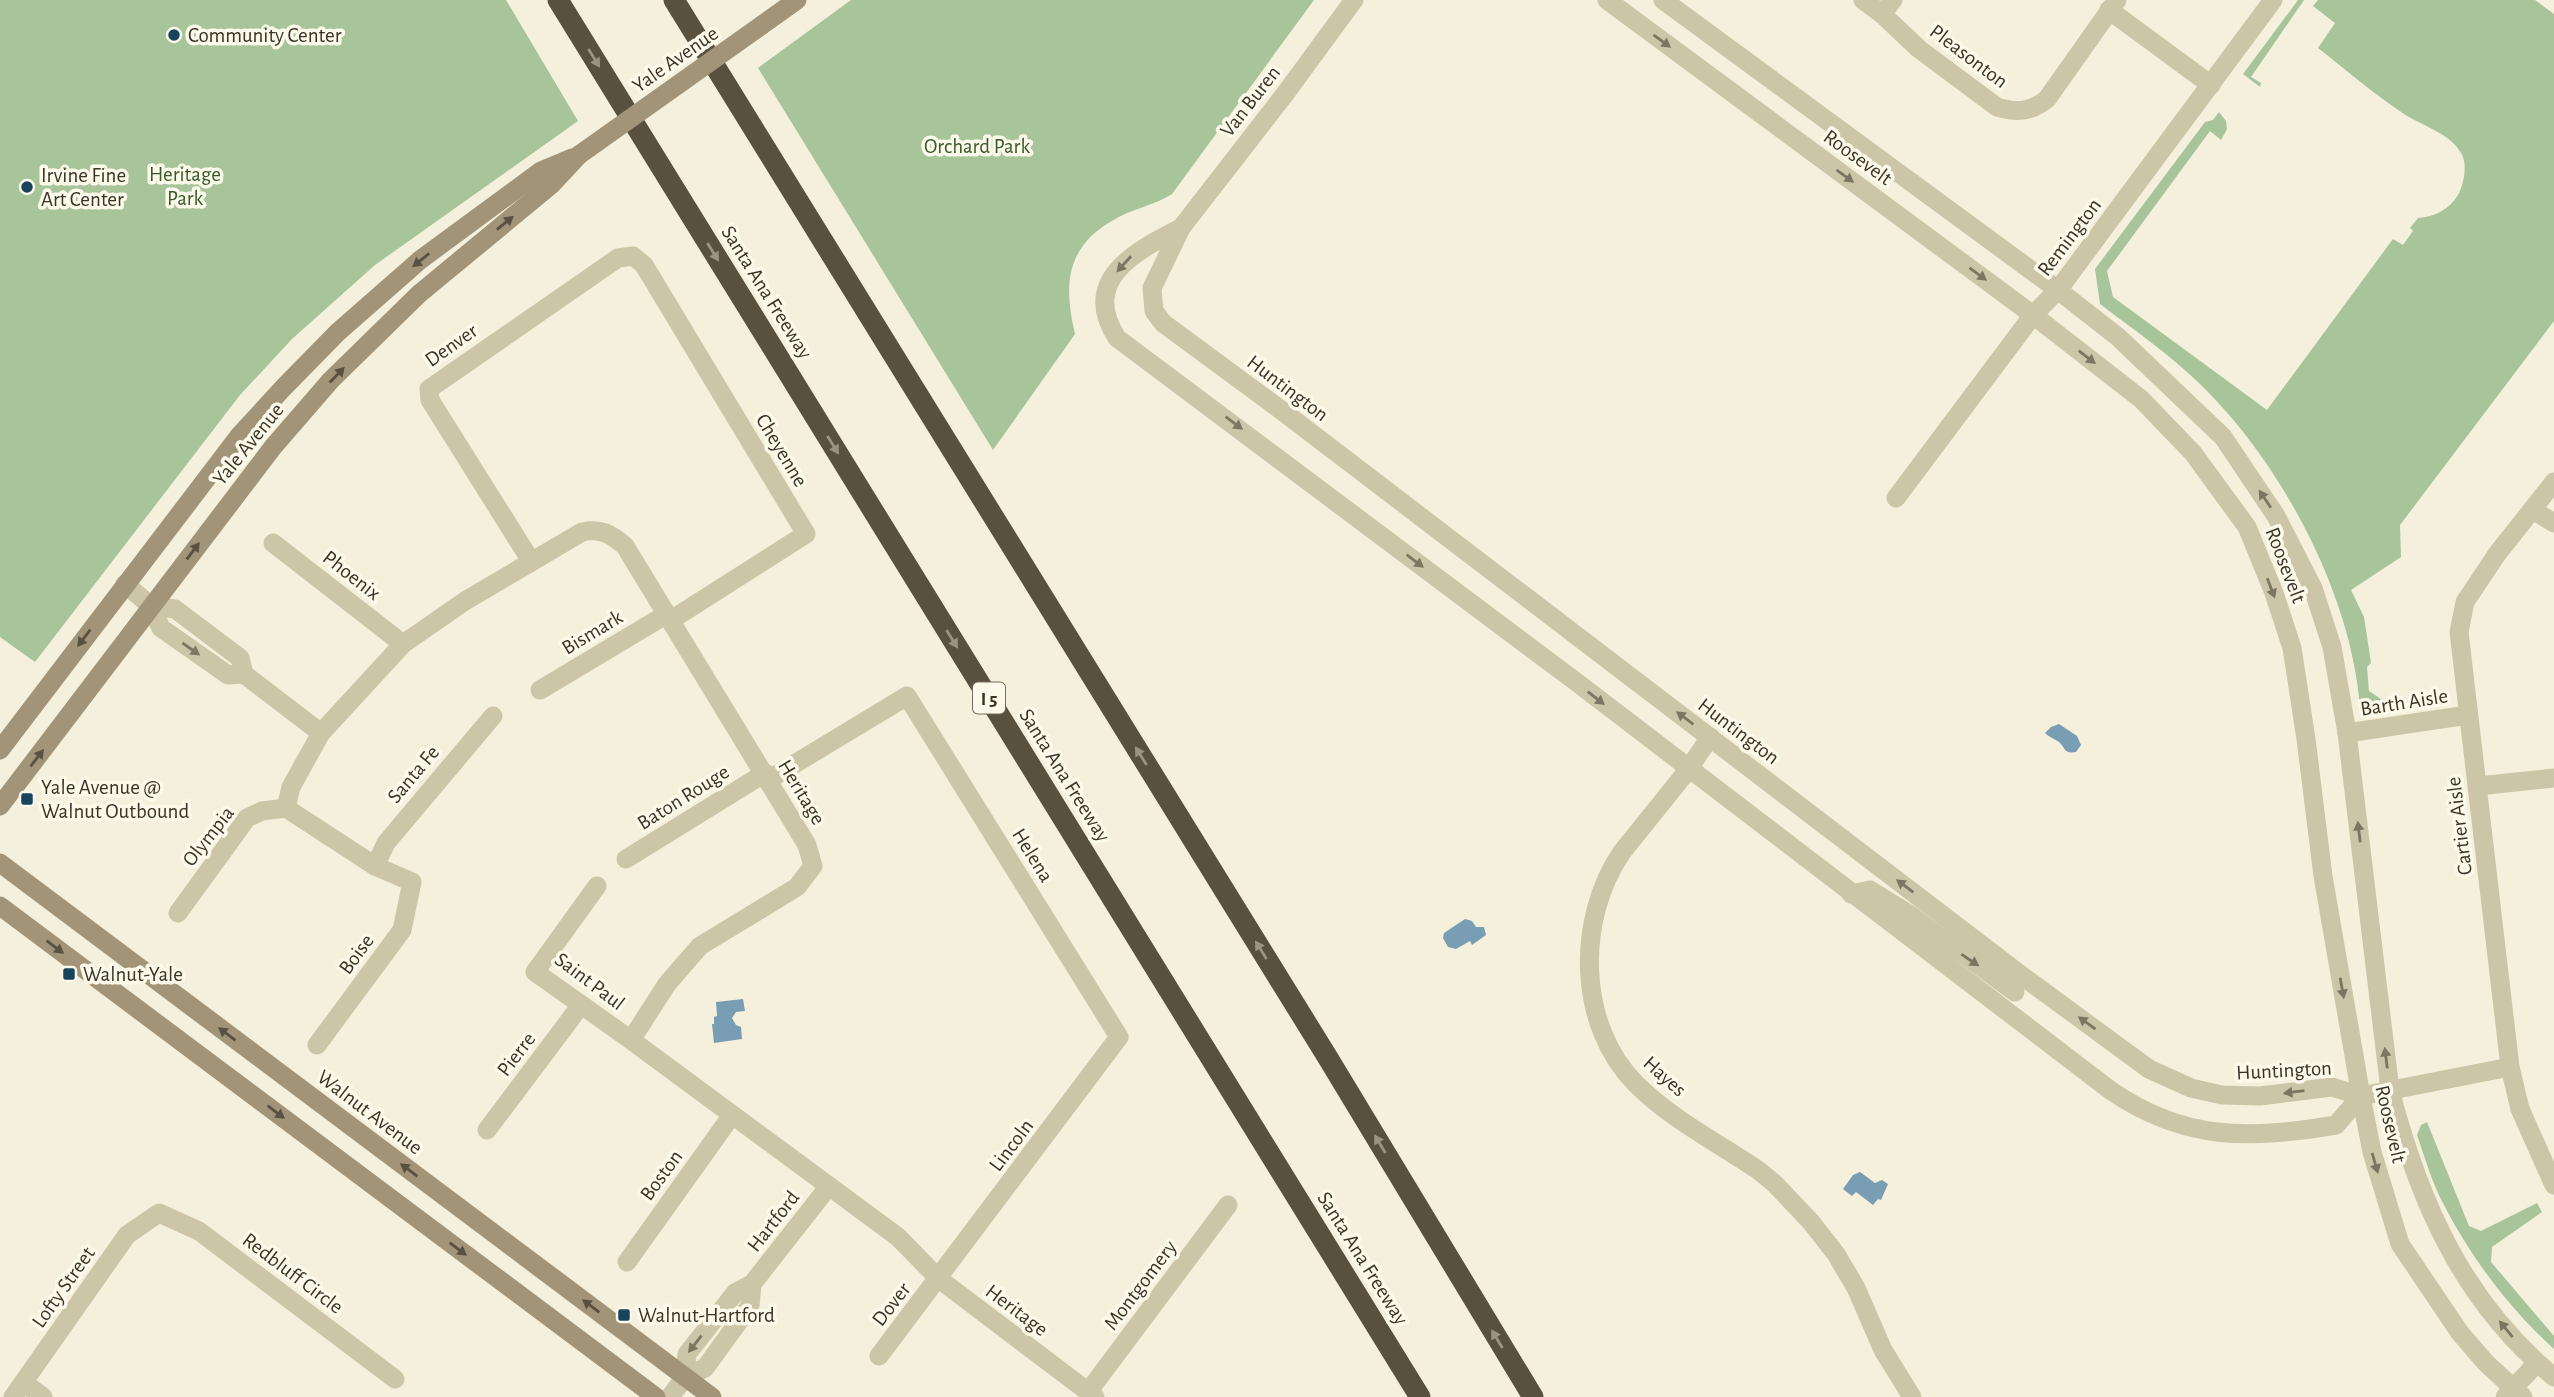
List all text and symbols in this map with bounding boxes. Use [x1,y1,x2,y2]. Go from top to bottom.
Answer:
street label: Pleasonton [1926,20,2012,92]
street label: Yale Avenue [629,22,722,96]
place label: Community Center [188,25,342,46]
marker: Community Center [166,27,182,43]
one-way arrow [1653,33,1671,47]
one-way arrow [588,49,600,68]
street label: Van Buren [1216,62,1284,141]
street label: Roosevelt [1820,126,1896,189]
park label: Orchard Park [924,136,1030,157]
park label: Heritage Park [149,164,221,209]
place label: Irvine Fine Art Center [41,165,126,210]
one-way arrow [1836,168,1854,182]
marker: Irvine Fine Art Center [19,179,35,195]
street label: Remington [2034,195,2105,280]
one-way arrow [497,216,514,231]
street label: Santa Ana Freeway [717,222,816,362]
one-way arrow [707,242,720,261]
one-way arrow [413,252,430,267]
one-way arrow [1116,255,1132,273]
one-way arrow [1969,267,1987,281]
street label: Denver [421,320,482,371]
one-way arrow [2077,349,2095,364]
street label: Huntington [1243,351,1332,426]
one-way arrow [328,367,344,384]
street label: Yale Avenue [209,399,288,489]
street label: Cheyenne [752,410,811,490]
one-way arrow [1224,416,1242,431]
one-way arrow [826,436,839,455]
one-way arrow [2258,490,2272,508]
street label: Roosevelt [2262,524,2310,606]
one-way arrow [185,543,200,561]
street label: Phoenix [319,547,385,604]
one-way arrow [1406,553,1424,567]
one-way arrow [2266,577,2277,598]
street label: Bismark [558,606,627,659]
one-way arrow [78,629,92,647]
one-way arrow [946,629,959,649]
one-way arrow [182,642,200,656]
road number: I 5 [973,682,1005,713]
street label: Barth Aisle [2359,685,2449,720]
one-way arrow [1587,691,1605,706]
street label: Huntington [1694,694,1783,769]
street label: Santa Ana Freeway [1015,705,1114,845]
one-way arrow [1677,711,1695,726]
street label: Santa Fe [384,742,443,807]
one-way arrow [1135,747,1148,766]
one-way arrow [30,749,45,767]
street label: Heritage [774,756,829,828]
street label: Baton Rouge [634,761,733,834]
street label: Cartier Aisle [2443,776,2476,876]
place label: Yale Avenue @ Walnut Outbound [41,777,189,822]
marker: Yale Avenue @ Walnut Outbound [19,791,35,807]
street label: Olympia [179,802,238,870]
one-way arrow [2354,821,2365,843]
street label: Helena [1008,825,1057,886]
one-way arrow [1896,879,1915,893]
street label: Boise [335,930,378,978]
one-way arrow [46,940,64,954]
one-way arrow [1255,940,1268,959]
street label: Saint Paul [551,949,628,1014]
one-way arrow [1961,953,1979,967]
place label: Walnut-Yale [83,964,183,985]
marker: Walnut-Yale [61,966,77,982]
one-way arrow [2337,977,2348,999]
one-way arrow [2078,1016,2096,1030]
one-way arrow [218,1027,236,1041]
street label: Pierre [493,1028,540,1080]
one-way arrow [2381,1047,2392,1069]
street label: Hayes [1639,1052,1690,1101]
street label: Huntington [2236,1058,2332,1083]
street label: Walnut Avenue [313,1066,426,1159]
street label: Roosevelt [2371,1083,2410,1165]
one-way arrow [2283,1087,2305,1098]
one-way arrow [267,1105,285,1120]
street label: Lincoln [985,1115,1038,1175]
one-way arrow [1374,1134,1386,1153]
street label: Boston [636,1146,687,1204]
one-way arrow [2371,1152,2381,1173]
one-way arrow [400,1164,418,1178]
street label: Hartford [743,1187,803,1256]
street label: Santa Ana Freeway [1313,1188,1412,1328]
street label: Redbluff Circle [239,1229,347,1318]
street label: Montgomery [1100,1237,1181,1334]
one-way arrow [449,1241,467,1256]
street label: Lofty Street [28,1243,99,1332]
street label: Dover [868,1279,915,1330]
street label: Heritage [982,1280,1052,1340]
one-way arrow [583,1299,601,1314]
place label: Walnut-Hartford [638,1305,775,1326]
marker: Walnut-Hartford [616,1307,632,1323]
one-way arrow [2499,1320,2514,1337]
one-way arrow [1491,1329,1504,1348]
one-way arrow [688,1335,702,1353]

